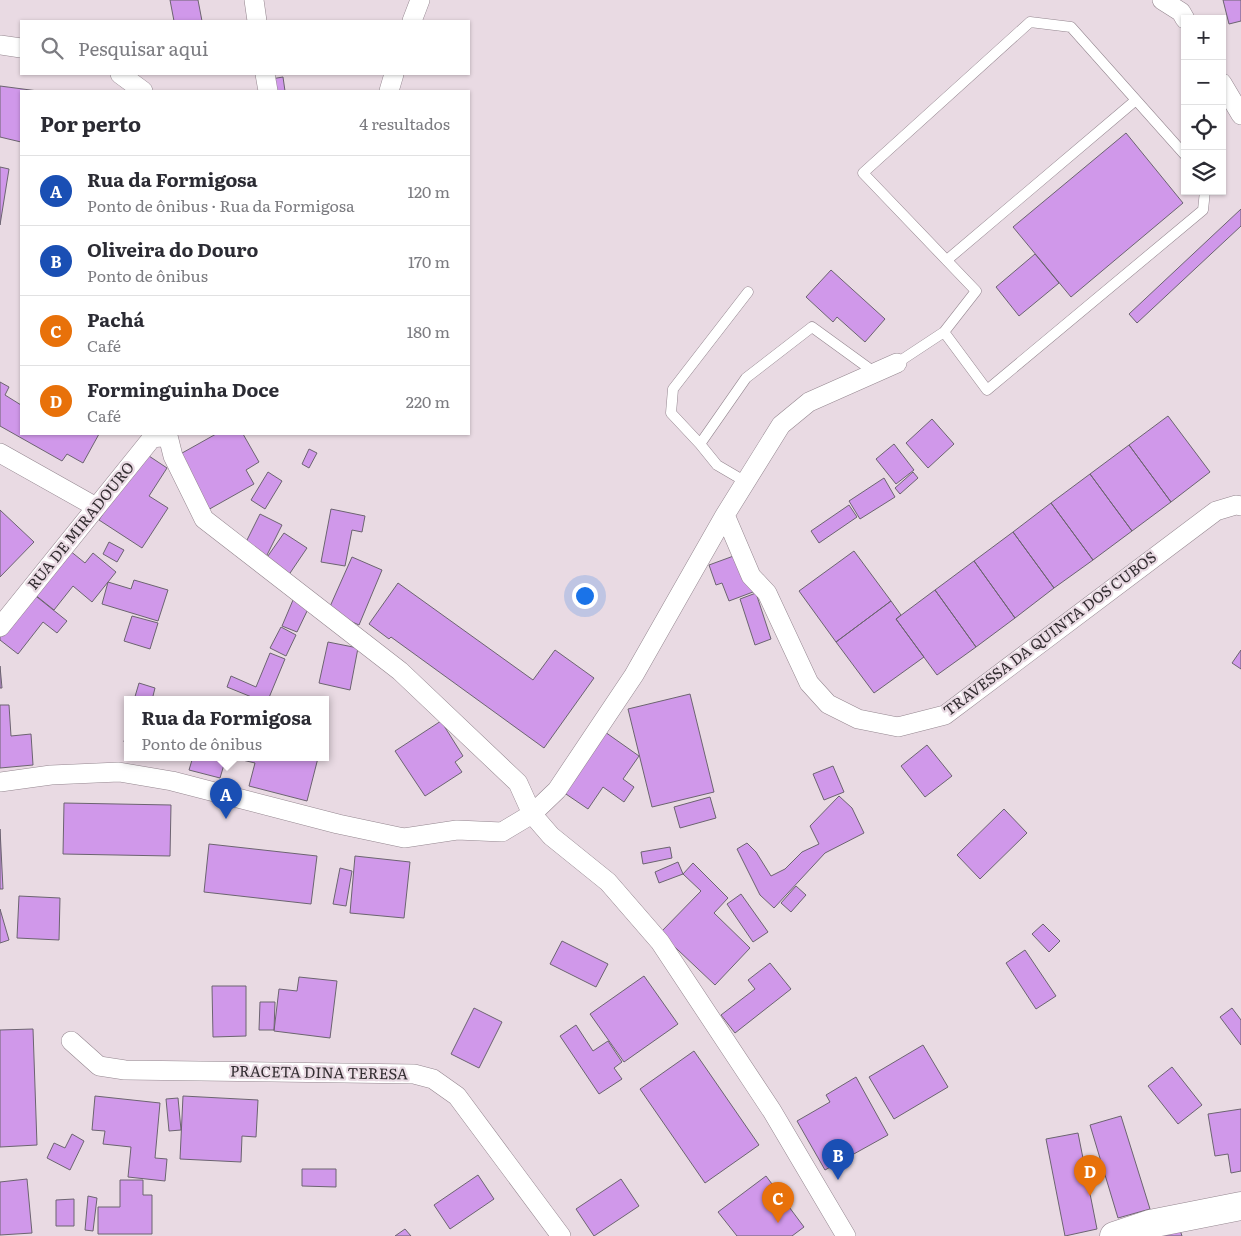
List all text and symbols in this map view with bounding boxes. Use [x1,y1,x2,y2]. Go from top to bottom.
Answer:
map controls [1181,15,1226,195]
button: + [1181,15,1226,60]
search box [20,20,470,75]
icon: search [38,34,66,62]
text: Pesquisar aqui [78,34,208,62]
button: − [1181,60,1226,105]
button: locate [1181,105,1226,150]
text: Por perto [40,107,141,138]
text: 4 resultados [359,111,450,135]
button: layers [1181,150,1226,195]
text: Rua da Formigosa [87,165,258,193]
text: A [50,179,62,203]
text: 120 m [407,179,450,203]
text: Ponto de ônibus · Rua da Formigosa [87,193,355,217]
text: Oliveira do Douro [87,235,258,263]
text: B [50,249,62,273]
text: 170 m [408,249,450,273]
text: Ponto de ônibus [87,263,208,287]
text: Pachá [87,305,145,333]
text: C [50,319,62,343]
text: 180 m [407,319,450,343]
text: Café [87,333,121,357]
text: Forminguinha Doce [87,375,279,403]
text: D [50,389,62,413]
text: 220 m [406,389,450,413]
text: Café [87,403,121,427]
street label: RUA DE MIRADOURO [21,456,139,594]
street label: TRAVESSA DA QUINTA DOS CUBOS [938,545,1161,721]
your location [572,583,598,609]
popup [124,696,329,761]
text: Rua da Formigosa [141,703,312,731]
text: Ponto de ônibus [141,731,262,755]
pin: A [210,778,242,819]
street label: PRACETA DINA TERESA [230,1058,408,1085]
pin: B [822,1139,854,1180]
pin: D [1074,1155,1106,1196]
pin: C [762,1182,794,1223]

